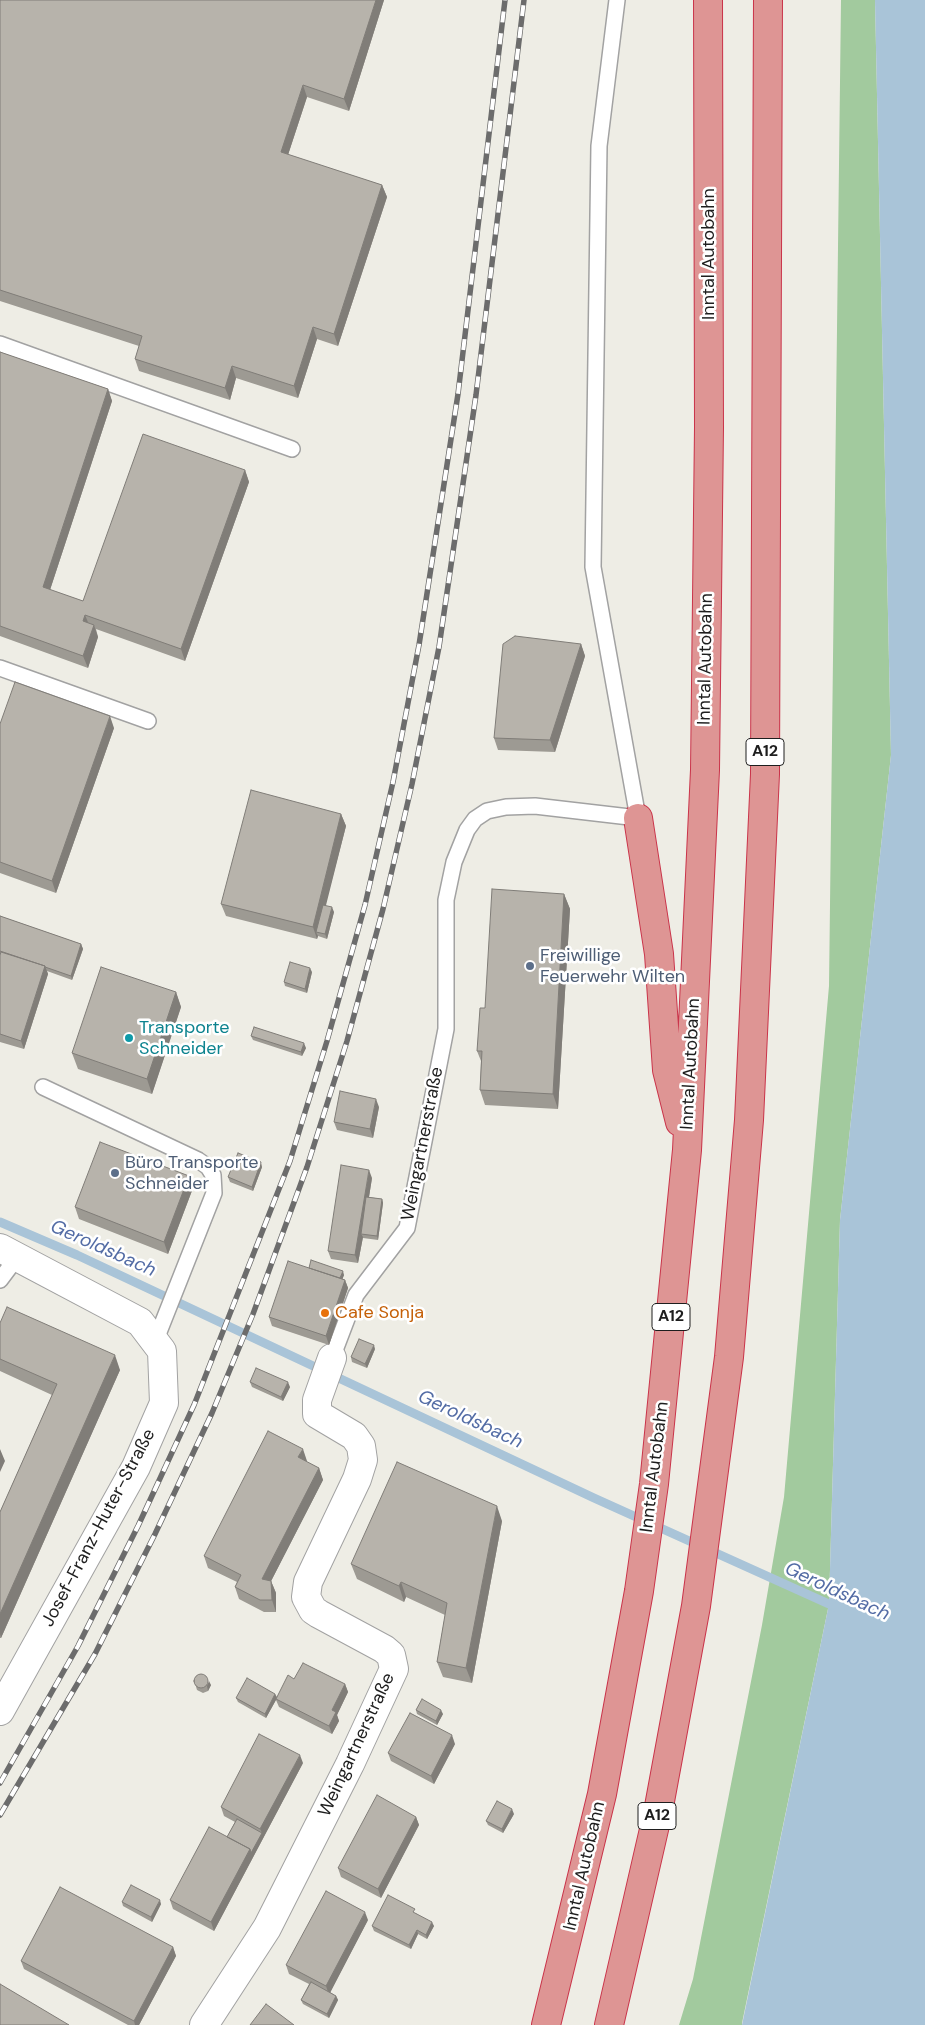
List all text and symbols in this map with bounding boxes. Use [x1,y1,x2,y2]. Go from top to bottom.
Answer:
street label: Inntal Autobahn [698,188,720,320]
street label: Inntal Autobahn [694,593,718,725]
road number: A12 [746,739,784,766]
place label: Freiwillige Feuerwehr Wilten [540,945,685,988]
marker: Freiwillige Feuerwehr Wilten [524,960,536,972]
street label: Inntal Autobahn [677,998,705,1130]
place label: Transporte Schneider [139,1017,230,1060]
marker: Transporte Schneider [123,1032,135,1044]
street label: Weingartnerstraße [397,1065,449,1223]
place label: Büro Transporte Schneider [125,1152,258,1194]
marker: Büro Transporte Schneider [109,1167,121,1179]
water label: Geroldsbach [47,1216,159,1282]
place label: Cafe Sonja [335,1302,424,1324]
road number: A12 [652,1304,690,1330]
marker: Cafe Sonja [319,1307,331,1319]
water label: Geroldsbach [414,1386,526,1454]
street label: Inntal Autobahn [636,1400,674,1534]
street label: Josef-Franz-Huter-Straße [38,1425,160,1631]
water label: Geroldsbach [781,1558,893,1626]
street label: Weingartnerstraße [314,1670,400,1820]
street label: Inntal Autobahn [560,1799,610,1933]
road number: A12 [638,1802,676,1830]

